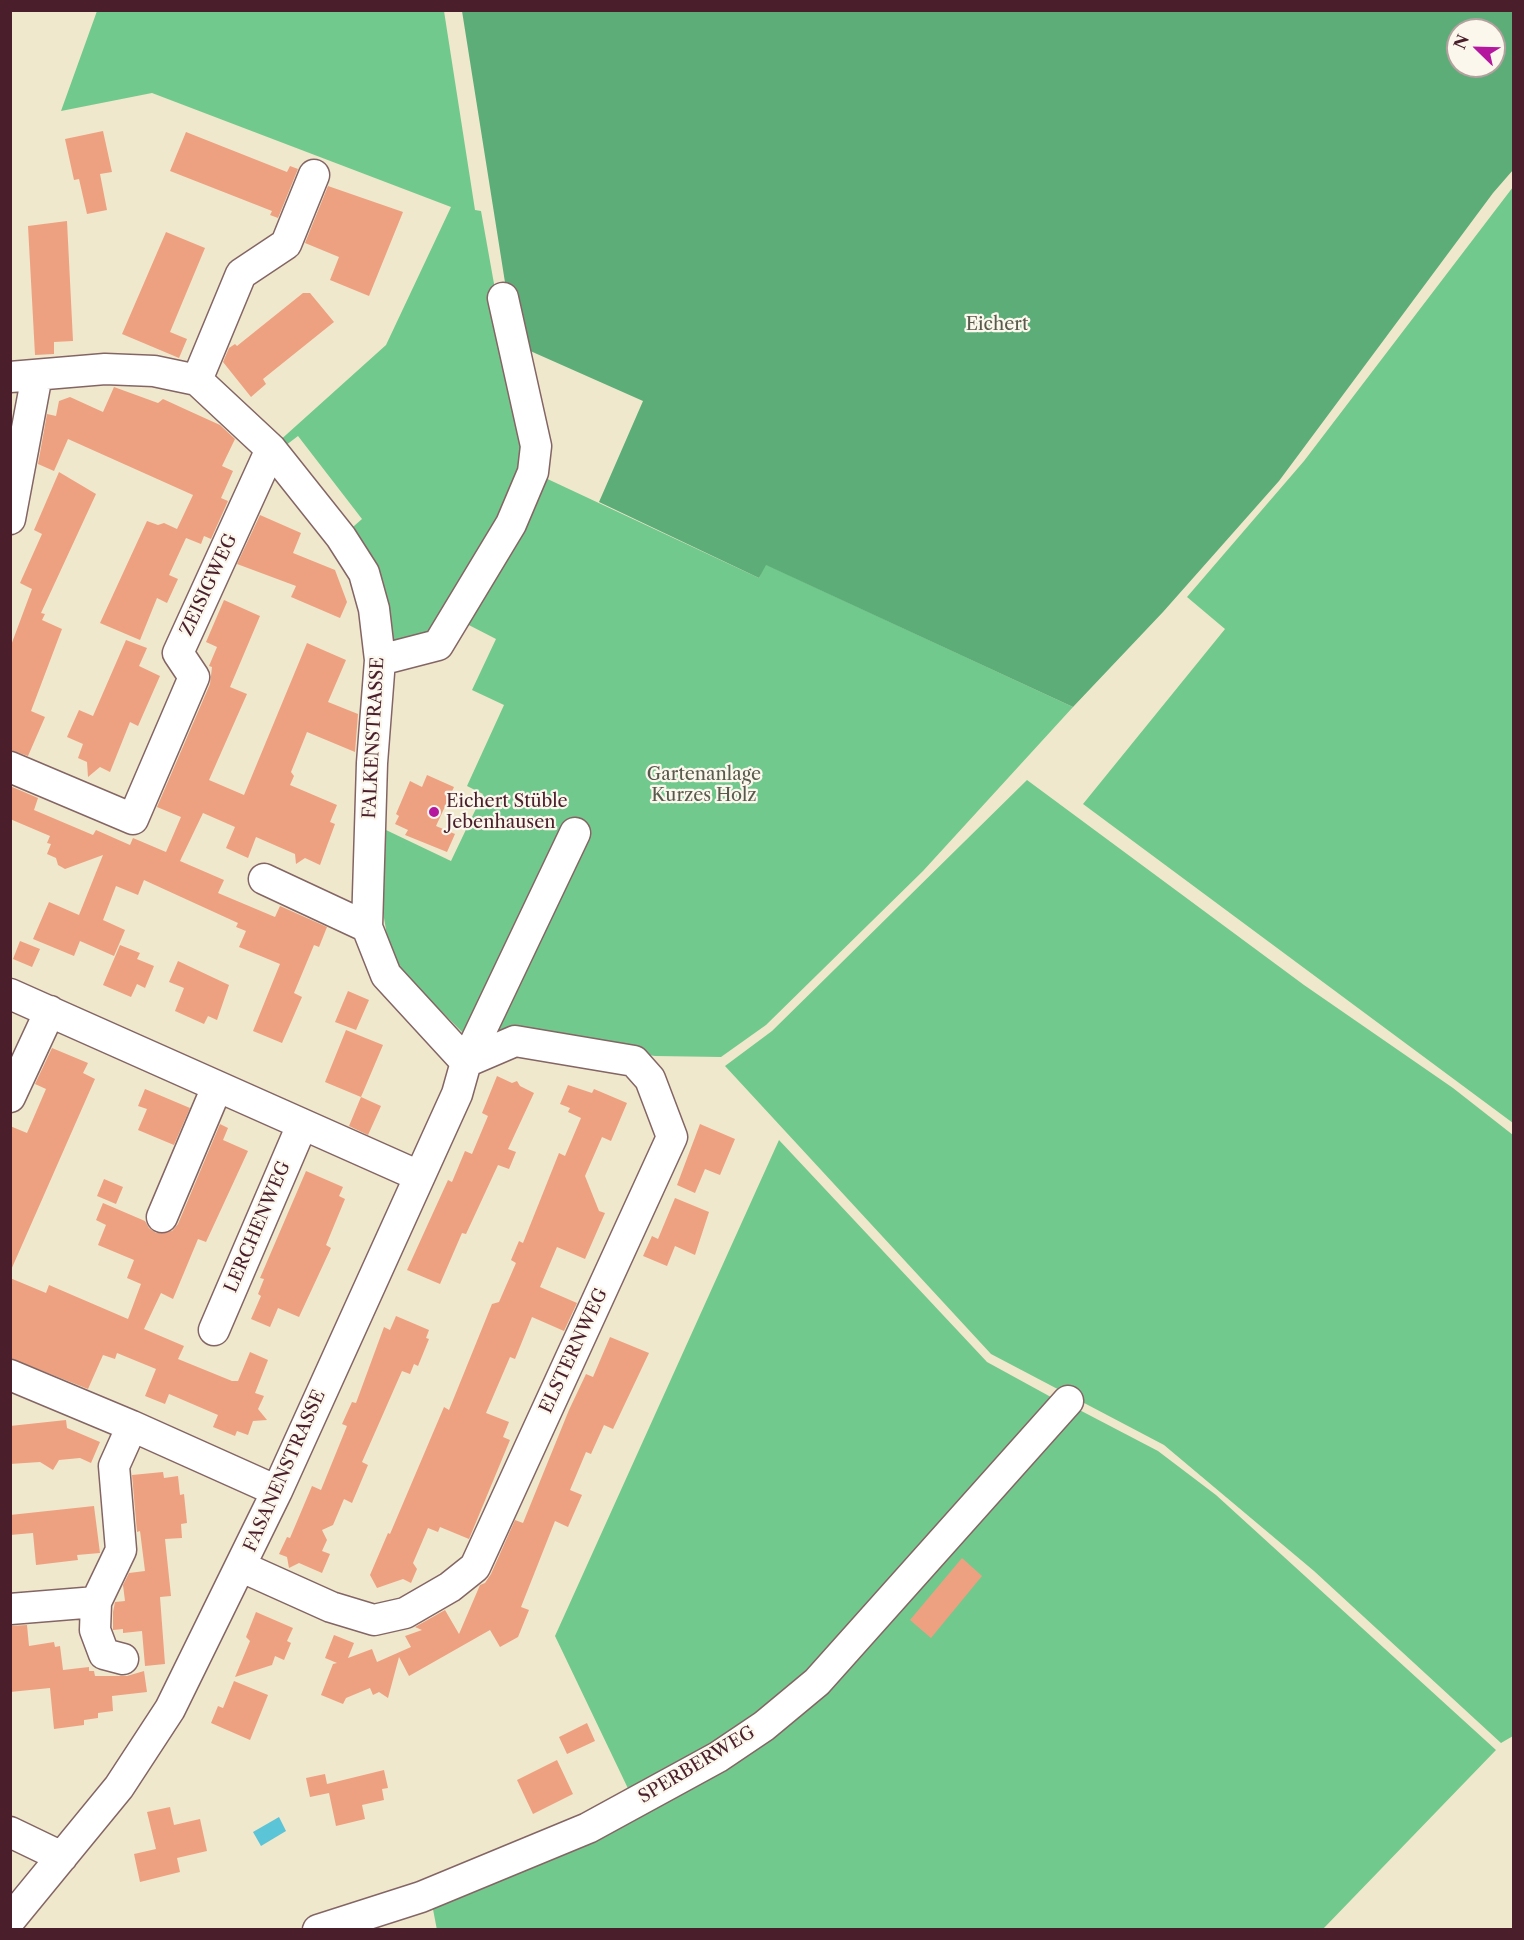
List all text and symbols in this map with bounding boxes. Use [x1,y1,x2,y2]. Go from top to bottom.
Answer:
north arrow [1446,18,1506,78]
text: N [1449,31,1473,52]
park label: Eichert [966,314,1028,336]
street label: ZEISIGWEG [176,531,242,639]
street label: FALKENSTRASSE [359,657,389,819]
park label: Gartenanlage Kurzes Holz [647,764,761,806]
place label: Eichert Stüble Jebenhausen [446,791,568,834]
marker: Eichert Stüble Jebenhausen [427,805,441,819]
street label: LERCHENWEG [221,1158,295,1296]
street label: ELSTERNWEG [536,1285,612,1417]
street label: FASANENSTRASSE [240,1387,330,1555]
street label: SPERBERWEG [635,1722,759,1808]

